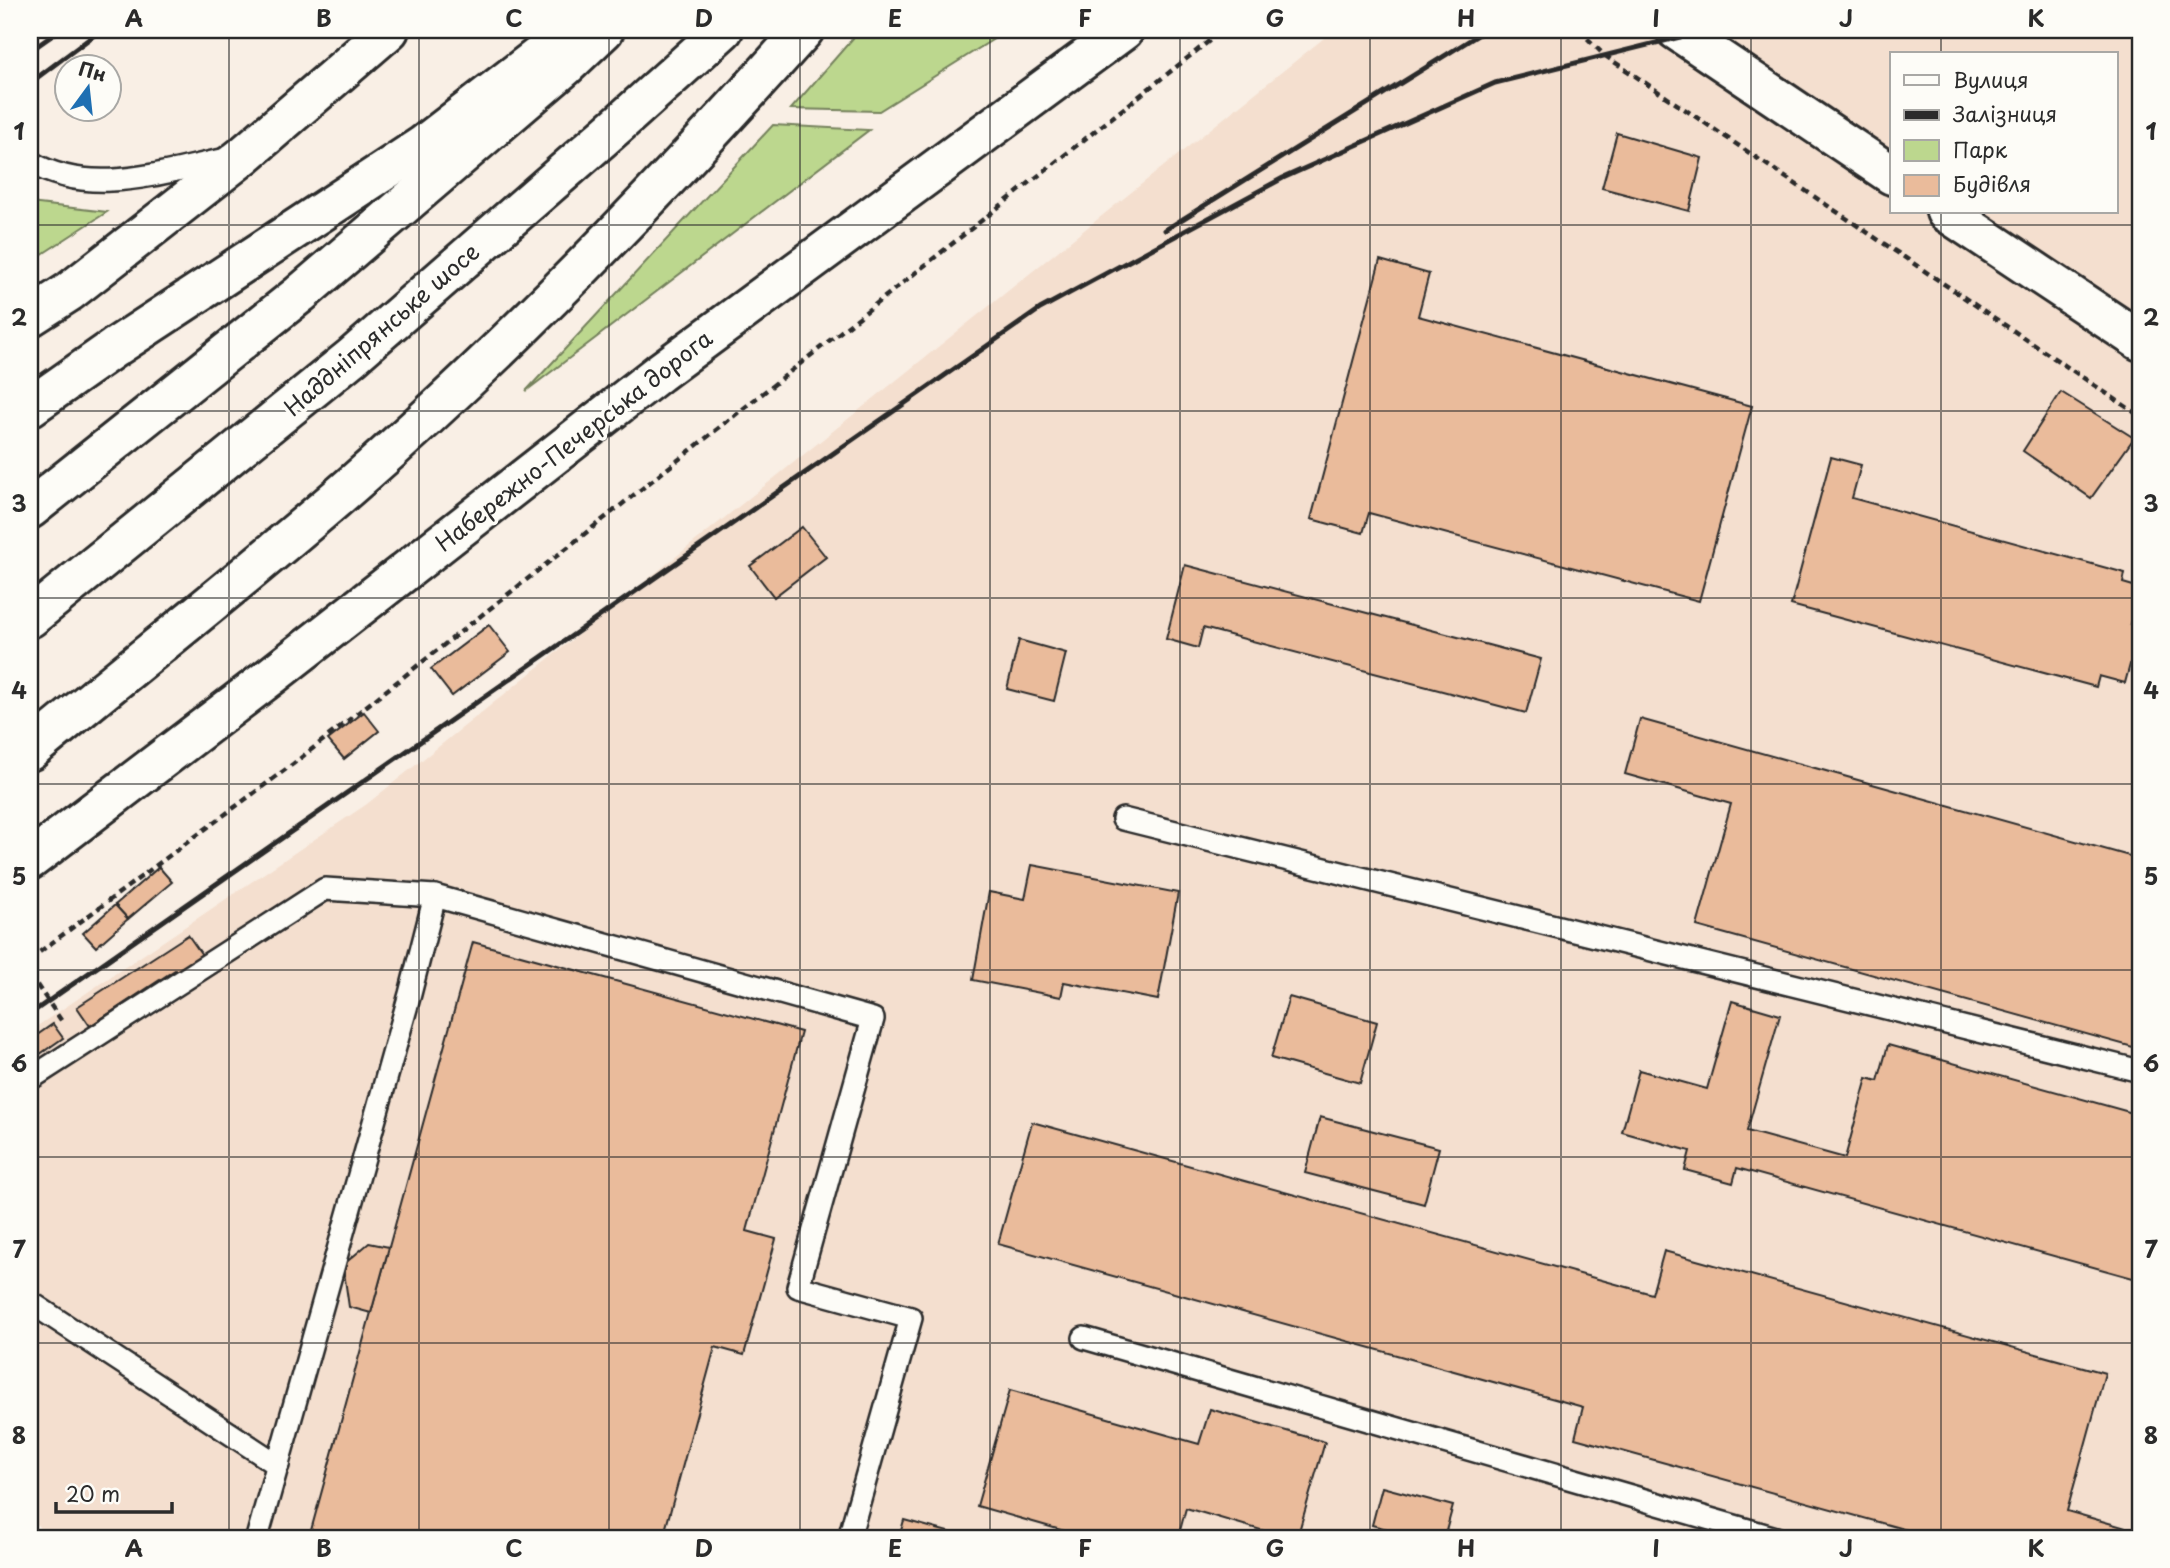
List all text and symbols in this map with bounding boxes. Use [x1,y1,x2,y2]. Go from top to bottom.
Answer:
text: A [125,0,143,35]
text: B [316,0,332,35]
text: C [505,0,523,35]
text: D [695,0,713,35]
text: E [888,0,902,35]
text: F [1078,0,1092,35]
text: G [1266,0,1284,35]
text: H [1457,0,1475,35]
text: I [1652,0,1660,35]
text: J [1839,0,1853,35]
text: K [2028,0,2045,35]
north arrow [52,52,122,122]
legend [1890,52,2118,214]
text: Пн [76,54,110,88]
text: Вулиця [1953,63,2029,95]
text: Залізниця [1952,97,2057,129]
text: 1 [14,113,25,148]
text: 1 [2146,113,2157,148]
text: Парк [1953,133,2008,165]
text: Будівля [1953,167,2031,199]
street label: Наддніпрянське шосе [276,234,486,424]
text: 2 [11,299,27,334]
text: 2 [2143,299,2159,334]
street label: Набережно-Печерська дорога [427,320,720,559]
text: 3 [11,485,27,520]
text: 3 [2143,485,2159,520]
text: 4 [11,672,27,707]
text: 4 [2143,672,2159,707]
text: 5 [12,858,26,893]
text: 5 [2144,858,2158,893]
text: 6 [11,1045,27,1080]
text: 6 [2143,1045,2159,1080]
text: 7 [12,1231,26,1266]
text: 7 [2144,1231,2158,1266]
text: 8 [12,1417,26,1452]
text: 8 [2144,1417,2158,1452]
scale bar [56,1470,172,1514]
text: 20 m [66,1477,120,1509]
text: A [125,1530,143,1565]
text: B [316,1530,332,1565]
text: C [505,1530,523,1565]
text: D [695,1530,713,1565]
text: E [888,1530,902,1565]
text: F [1078,1530,1092,1565]
text: G [1266,1530,1284,1565]
text: H [1457,1530,1475,1565]
text: I [1652,1530,1660,1565]
text: J [1839,1530,1853,1565]
text: K [2028,1530,2045,1565]

